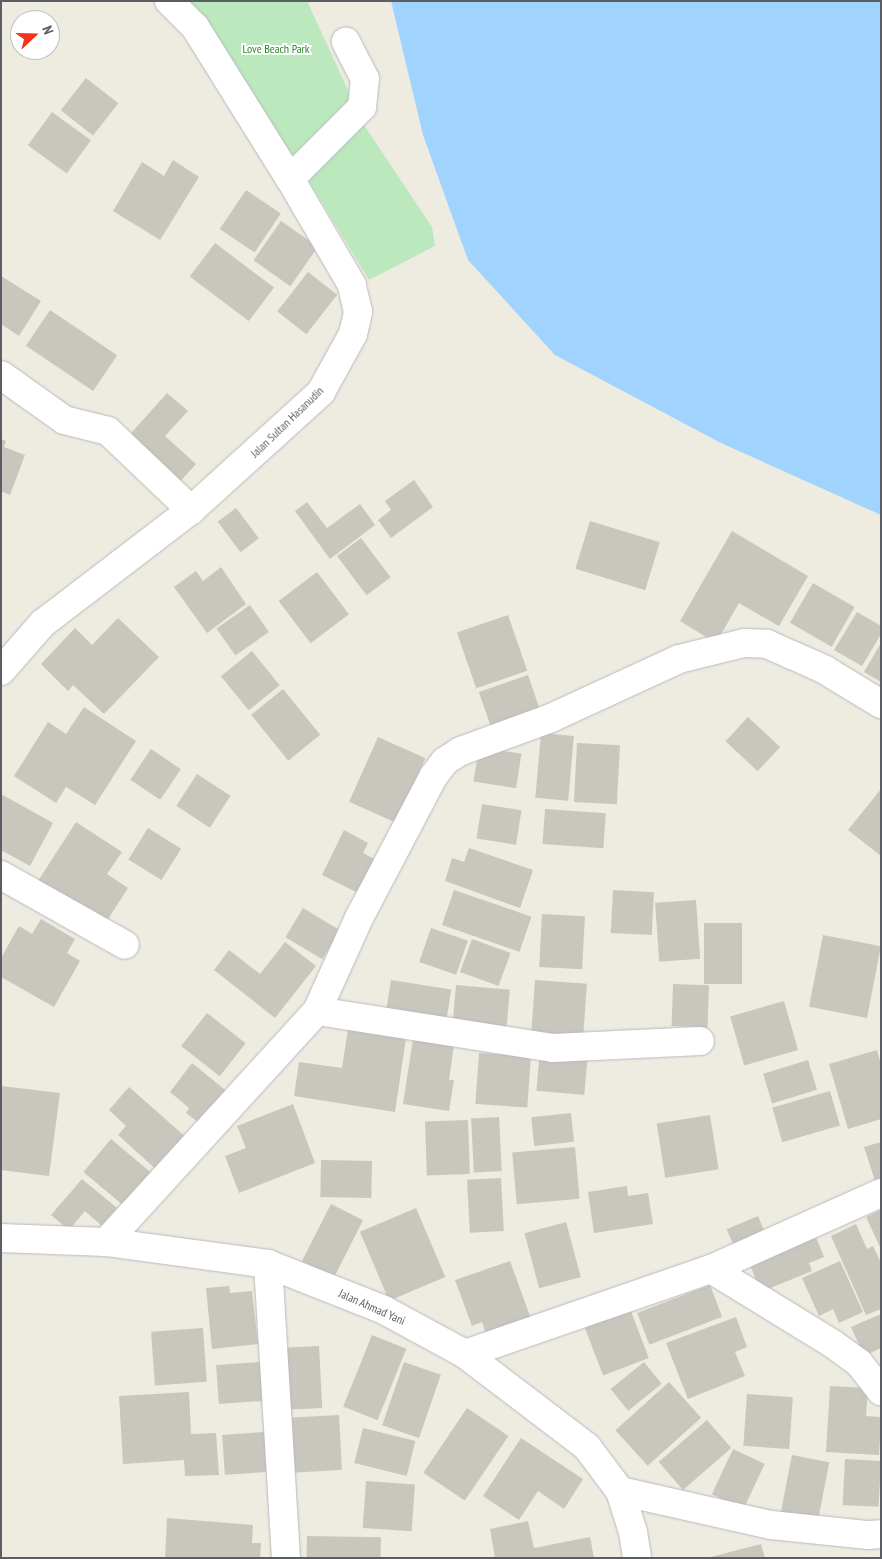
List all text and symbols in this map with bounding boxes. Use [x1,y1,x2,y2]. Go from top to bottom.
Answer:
north arrow [10,10,60,60]
text: N [38,23,58,37]
park label: Love Beach Park [242,42,310,56]
street label: Jalan Sultan Hasanudin [248,384,326,460]
street label: Jalan Ahmad Yani [336,1286,408,1328]

